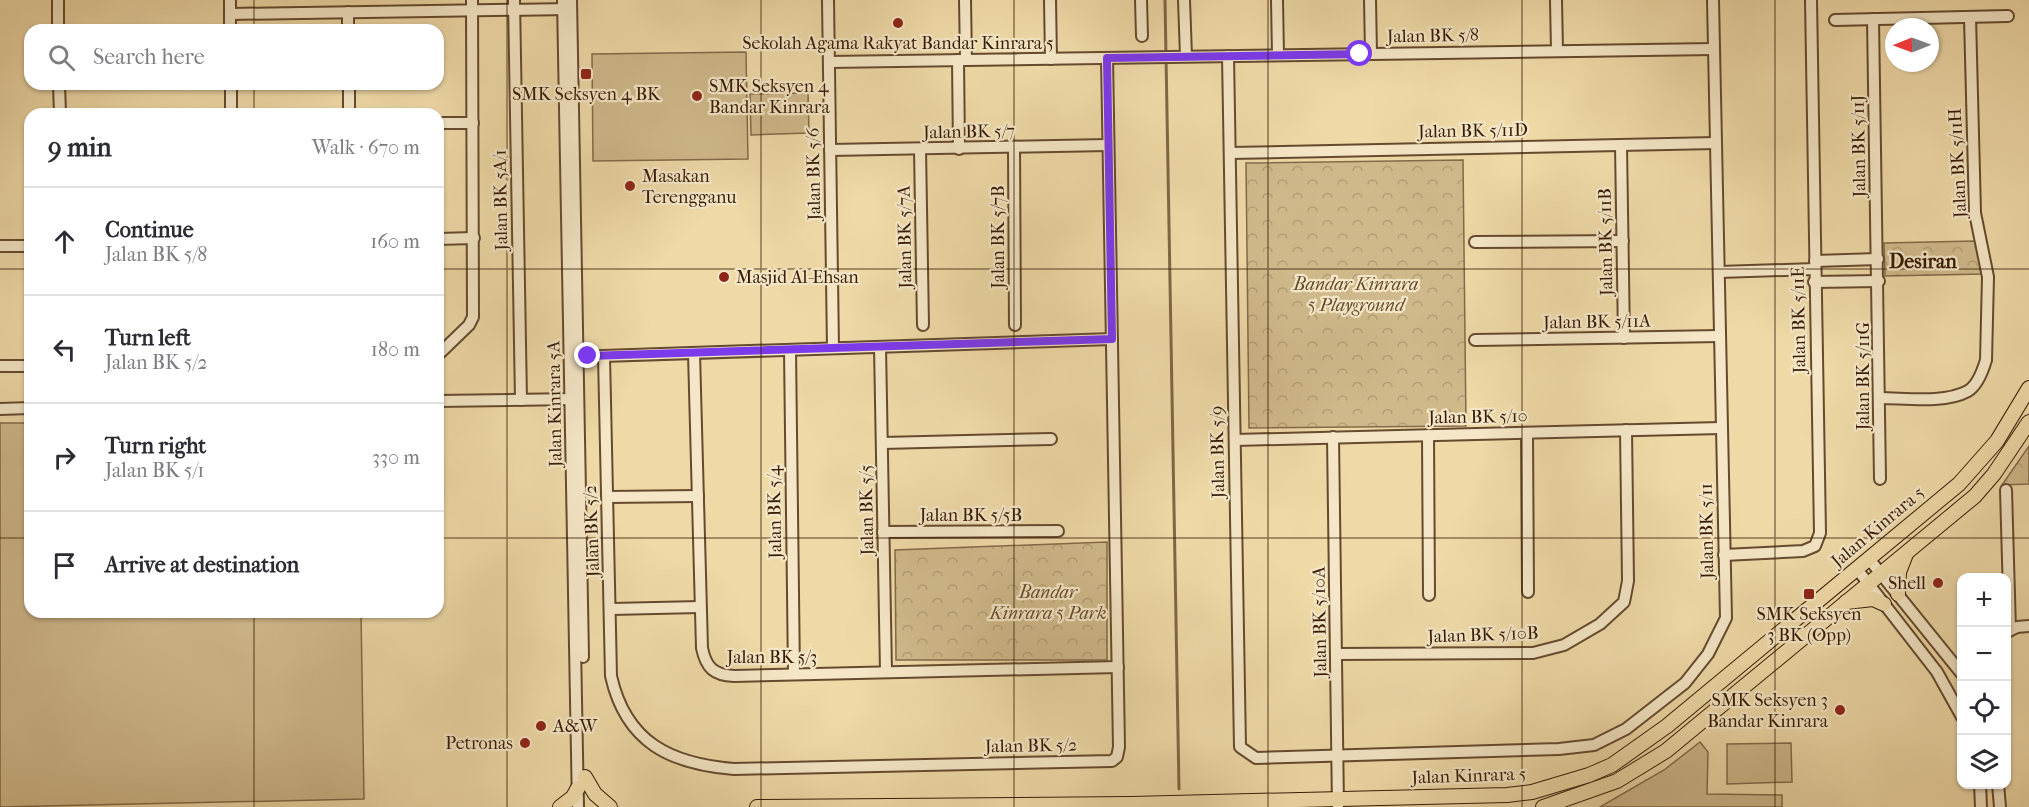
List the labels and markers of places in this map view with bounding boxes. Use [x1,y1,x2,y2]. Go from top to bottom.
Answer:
marker: Sekolah Agama Rakyat Bandar Kinrara 5 [891,16,905,30]
place label: Sekolah Agama Rakyat Bandar Kinrara 5 [742,33,1054,54]
marker: SMK Seksyen 4 BK [579,67,593,81]
place label: SMK Seksyen 4 Bandar Kinrara [709,76,831,118]
place label: SMK Seksyen 4 BK [512,84,661,105]
marker: SMK Seksyen 4 Bandar Kinrara [690,89,704,103]
place label: Masakan Terengganu [642,166,736,208]
marker: Masakan Terengganu [623,179,637,193]
place label: Masjid Al-Ehsan [736,267,859,288]
marker: Masjid Al-Ehsan [717,270,731,284]
place label: Shell [1888,573,1926,594]
marker: Shell [1931,576,1945,590]
marker: SMK Seksyen 3 BK (Opp) [1802,587,1816,601]
place label: SMK Seksyen 3 BK (Opp) [1756,604,1862,646]
place label: SMK Seksyen 3 Bandar Kinrara [1707,690,1829,732]
marker: SMK Seksyen 3 Bandar Kinrara [1833,703,1847,717]
place label: A&W [552,716,598,737]
marker: A&W [534,719,548,733]
place label: Petronas [445,733,513,754]
marker: Petronas [518,736,532,750]

